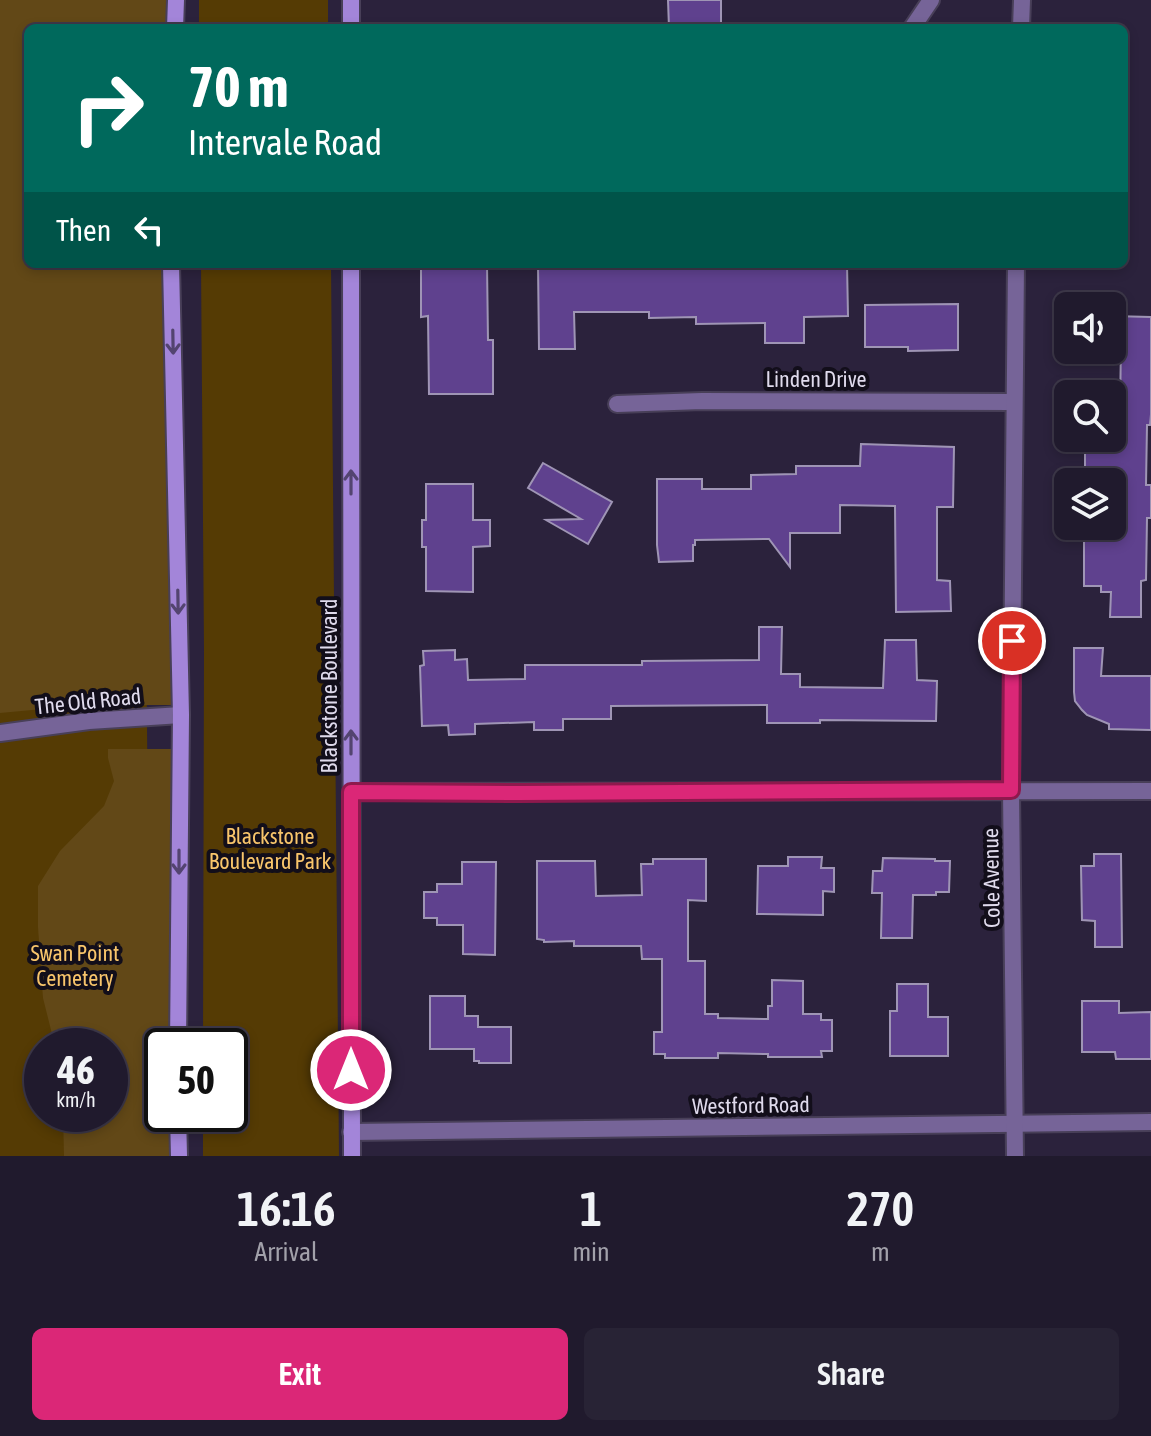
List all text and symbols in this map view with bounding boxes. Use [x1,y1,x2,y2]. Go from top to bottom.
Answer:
text: 70 m [188,55,289,119]
icon: right [56,56,160,160]
text: Intervale Road [188,121,382,163]
icon: left [127,208,171,252]
text: Then [56,213,111,247]
map controls [1054,292,1126,540]
button: sound [1054,292,1126,364]
one-way arrow [165,328,181,355]
street label: Linden Drive [765,366,867,392]
button: search [1054,380,1126,452]
button: layers [1054,468,1126,540]
one-way arrow [343,469,359,496]
one-way arrow [170,588,186,615]
street label: Blackstone Boulevard [316,599,342,773]
pin [978,607,1046,675]
icon: arrive [990,619,1034,663]
street label: The Old Road [34,682,142,720]
one-way arrow [343,729,359,756]
park label: Blackstone Boulevard Park [209,823,332,874]
street label: Cole Avenue [977,828,1005,928]
one-way arrow [172,848,187,875]
park label: Swan Point Cemetery [31,940,119,991]
speed limit sign: 50 [144,1028,248,1132]
position arrow [309,1028,393,1112]
text: 46 [57,1047,95,1092]
text: km/h [56,1088,96,1111]
street label: Westford Road [692,1091,810,1119]
text: 16:16 [237,1181,336,1236]
text: 1 [580,1181,602,1236]
text: 270 [847,1181,914,1236]
text: Arrival [254,1237,318,1267]
text: min [572,1237,610,1267]
text: m [871,1237,890,1267]
button: Exit [32,1328,568,1420]
button: Share [584,1328,1119,1420]

